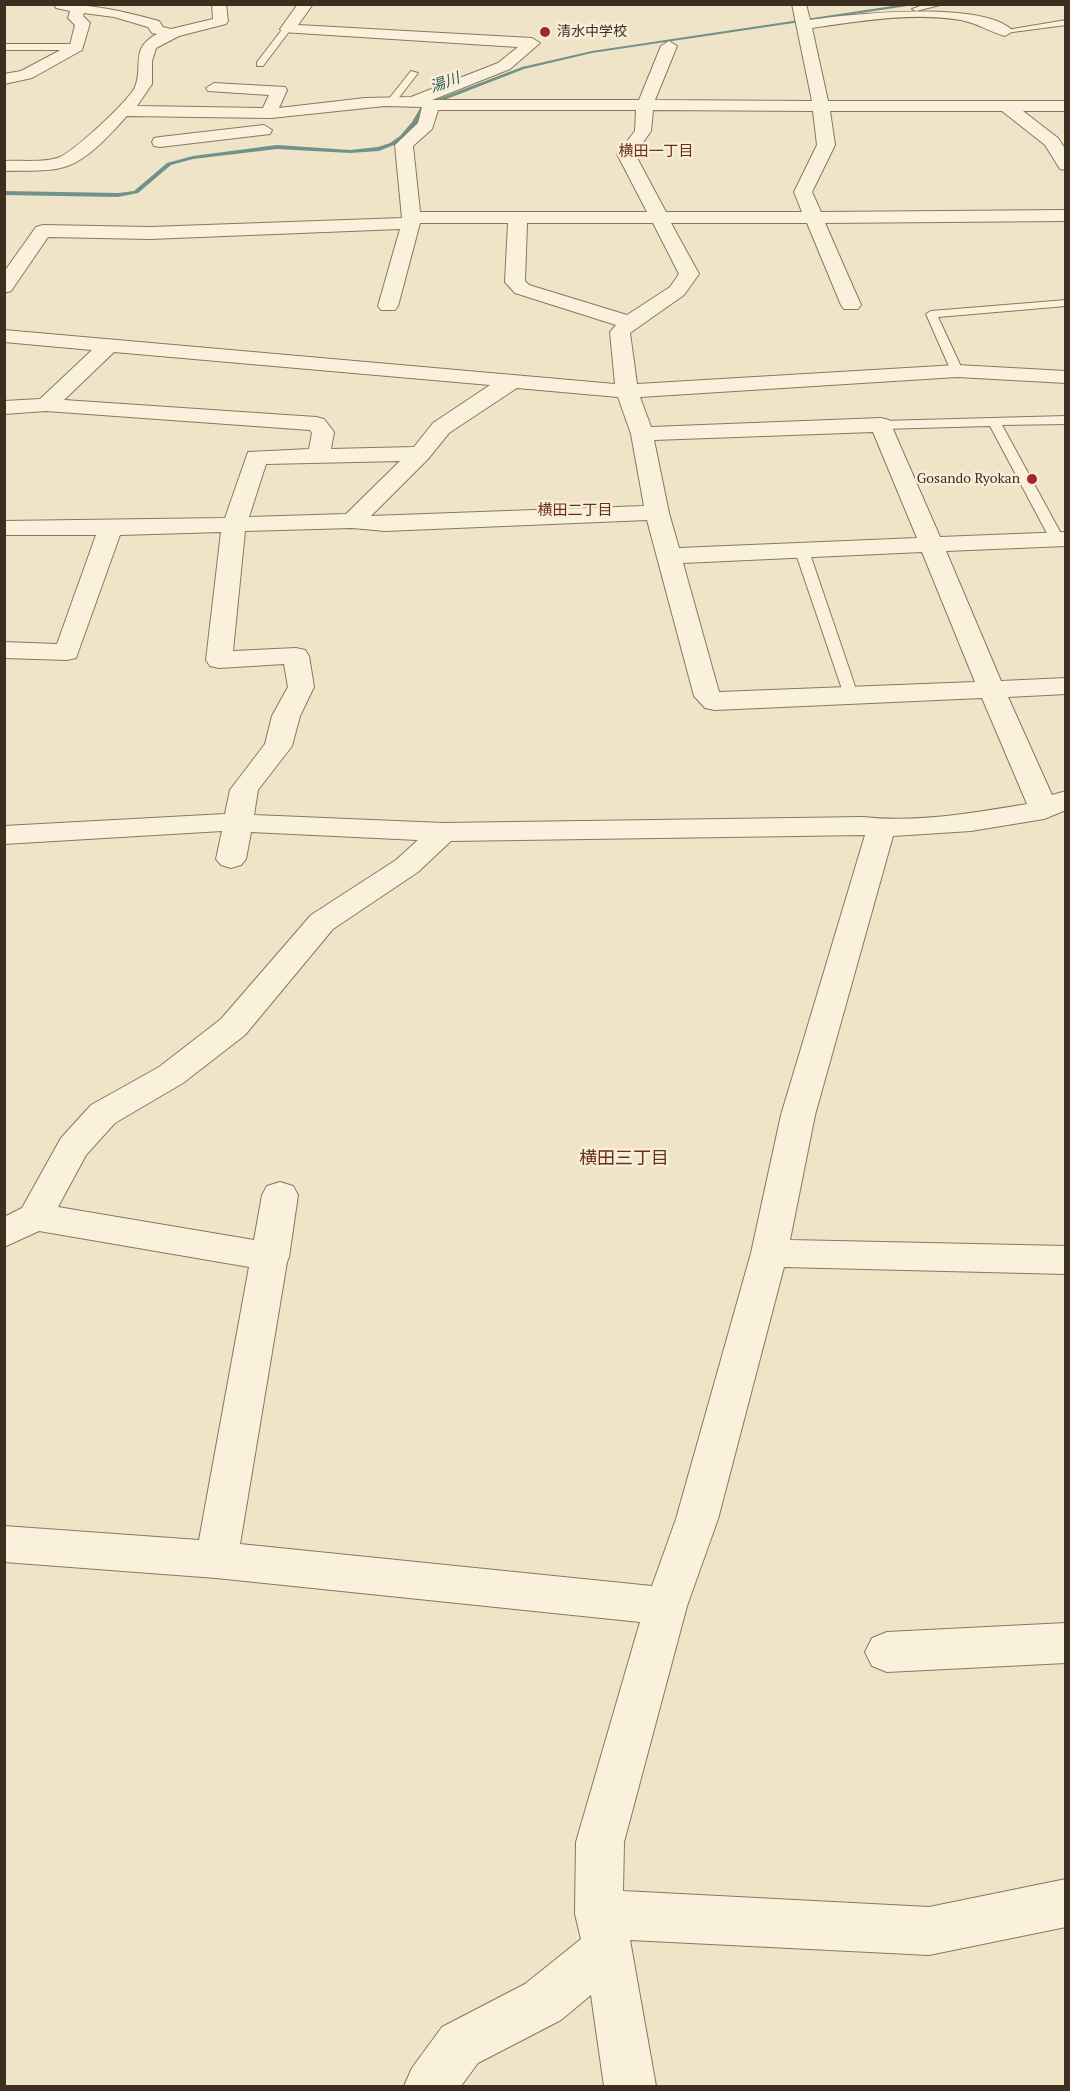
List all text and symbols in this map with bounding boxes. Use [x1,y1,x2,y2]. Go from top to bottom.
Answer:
place label: 清水中学校 [557,24,627,40]
marker: 清水中学校 [538,25,552,39]
water label: 湯川 [428,69,462,97]
district label: 横田一丁目 [619,143,693,161]
place label: Gosando Ryokan [917,471,1020,487]
marker: Gosando Ryokan [1025,472,1039,486]
district label: 横田二丁目 [538,502,612,520]
district label: 横田三丁目 [579,1148,669,1170]

